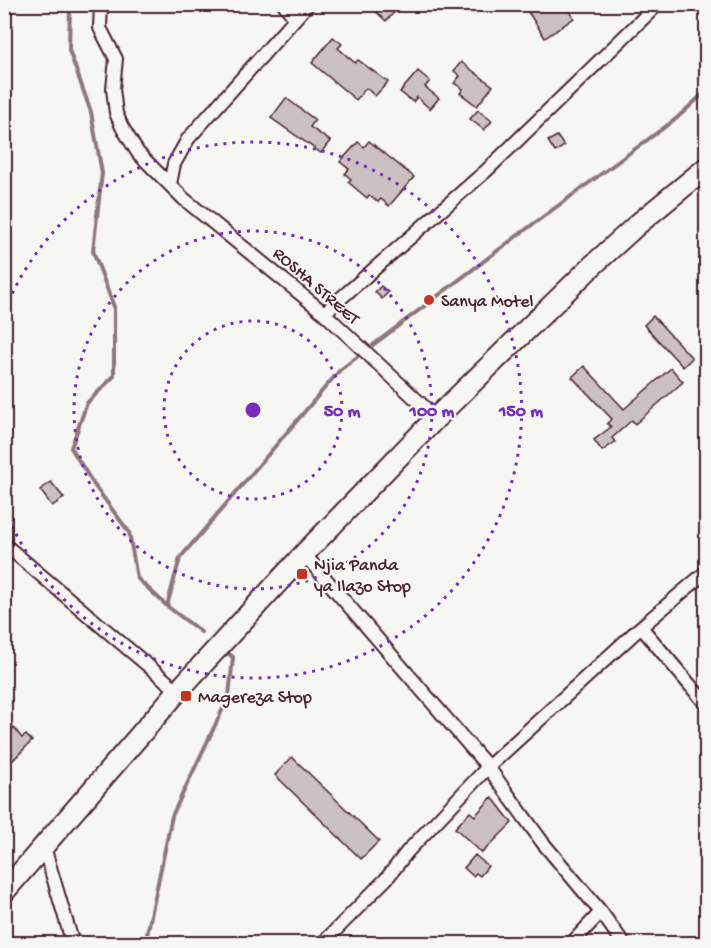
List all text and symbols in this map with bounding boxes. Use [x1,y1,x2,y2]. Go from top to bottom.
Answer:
street label: ROSHA STREET [268,244,364,331]
place label: Sanya Motel [441,292,533,313]
marker: Sanya Motel [422,293,436,307]
centre of rings [243,400,263,420]
text: 50 m [324,402,361,423]
text: 100 m [409,402,455,423]
text: 150 m [498,402,543,423]
place label: Njia Panda ya Ilazo Stop [314,556,411,598]
marker: Njia Panda ya Ilazo Stop [295,567,309,581]
place label: Magereza Stop [198,688,312,709]
marker: Magereza Stop [179,689,193,703]

